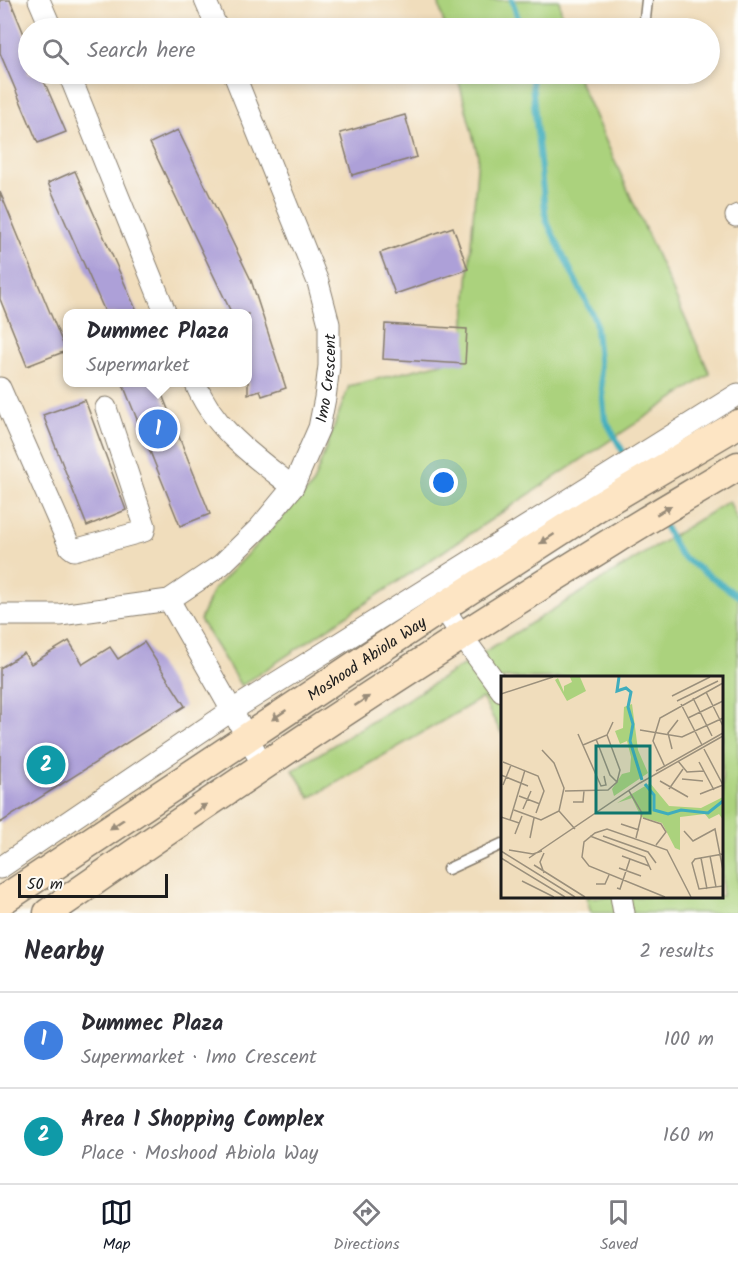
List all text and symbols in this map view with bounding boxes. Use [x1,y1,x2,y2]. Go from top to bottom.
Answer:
search box [18,18,720,84]
text: Search here [87,34,195,69]
icon: search [39,35,72,68]
popup [63,309,252,387]
text: Dummec Plaza [86,315,229,350]
street label: Imo Crescent [309,333,343,425]
text: Supermarket [86,350,190,382]
pin: 1 [138,406,178,452]
your location [429,468,458,497]
one-way arrow [656,505,672,516]
one-way arrow [539,534,556,545]
street label: Moshood Abiola Way [302,610,432,708]
inset map [501,676,723,898]
one-way arrow [354,695,370,707]
one-way arrow [271,709,287,720]
pin: 2 [26,742,66,788]
one-way arrow [192,804,208,815]
one-way arrow [109,818,125,829]
scale bar [18,871,168,898]
text: 50 m [27,872,63,897]
text: Nearby [24,931,104,973]
text: 2 results [639,936,714,968]
text: Dummec Plaza [81,1007,223,1042]
text: 1 [40,1024,47,1056]
text: 100 m [664,1024,714,1056]
text: Supermarket · Imo Crescent [81,1042,317,1074]
text: Area 1 Shopping Complex [81,1103,324,1138]
text: 2 [38,1120,49,1152]
text: 160 m [663,1120,714,1152]
text: Place · Moshood Abiola Way [81,1138,318,1170]
tab: Map [100,1196,133,1257]
tab: Directions [333,1196,400,1257]
tab: Saved [600,1196,638,1257]

